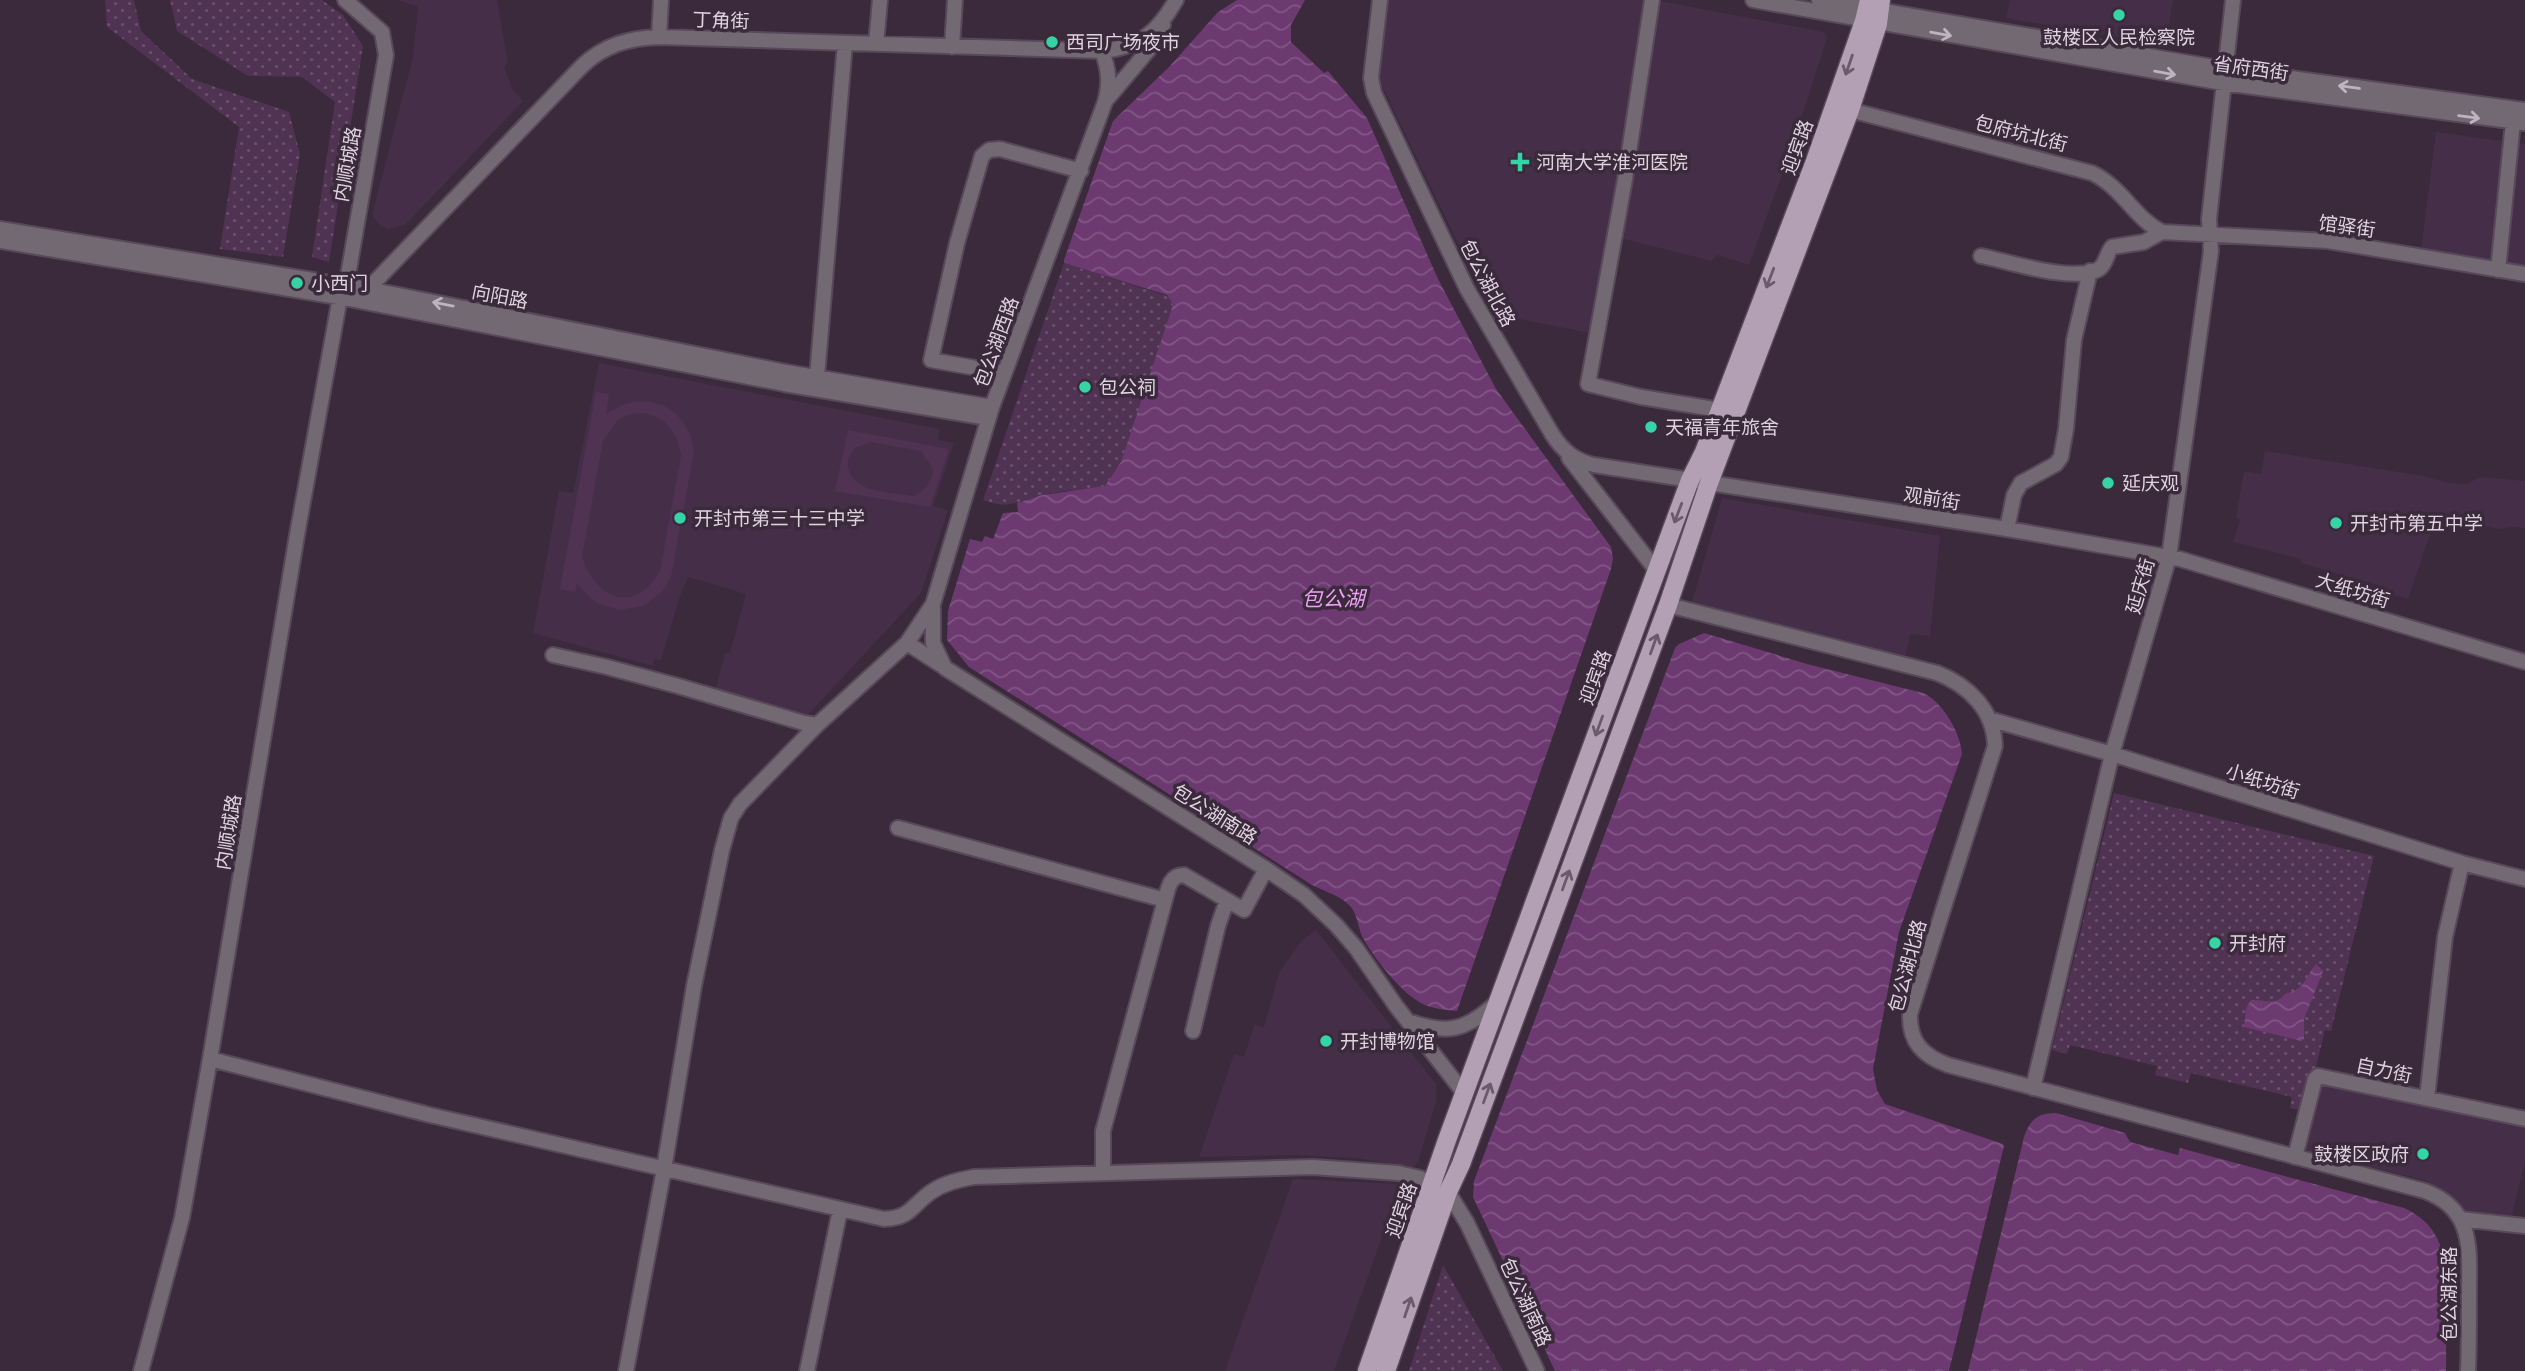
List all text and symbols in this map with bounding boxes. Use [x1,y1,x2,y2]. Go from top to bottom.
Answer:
marker: 鼓楼区人民检察院 [2111,7,2127,23]
street label: 丁角街 [692,8,750,33]
place label: 鼓楼区人民检察院 [2043,26,2195,49]
one-way arrow [1929,28,1951,41]
place label: 西司广场夜市 [1066,31,1180,54]
marker: 西司广场夜市 [1044,34,1060,50]
street label: 省府西街 [2212,52,2290,85]
one-way arrow [1842,53,1854,75]
one-way arrow [2153,67,2176,80]
one-way arrow [2338,80,2360,93]
street label: 包府坑北街 [1972,111,2070,156]
one-way arrow [2458,111,2480,124]
street label: 迎宾路 [1777,116,1818,178]
street label: 内顺城路 [330,125,365,204]
place label: 河南大学淮河医院 [1536,151,1688,174]
marker: 河南大学淮河医院 [1510,152,1530,172]
street label: 馆驿街 [2317,211,2377,242]
street label: 包公湖北路 [1455,236,1520,331]
one-way arrow [1763,267,1775,289]
place label: 小西门 [311,272,368,295]
marker: 小西门 [289,275,305,291]
street label: 向阳路 [470,280,530,313]
street label: 包公湖西路 [969,294,1024,391]
one-way arrow [432,297,455,310]
place label: 包公祠 [1099,376,1156,399]
marker: 包公祠 [1077,379,1093,395]
place label: 天福青年旅舍 [1665,416,1779,439]
marker: 天福青年旅舍 [1643,419,1659,435]
place label: 延庆观 [2122,472,2179,495]
marker: 延庆观 [2100,475,2116,491]
street label: 观前街 [1902,483,1962,514]
one-way arrow [1671,501,1683,523]
place label: 开封市第三十三中学 [694,507,865,530]
marker: 开封市第三十三中学 [672,510,688,526]
place label: 开封市第五中学 [2350,512,2483,535]
marker: 开封市第五中学 [2328,515,2344,531]
street label: 延庆街 [2122,556,2159,617]
street label: 大纸坊街 [2313,568,2393,613]
water label: 包公湖 [1302,586,1367,611]
one-way arrow [1648,633,1661,655]
street label: 迎宾路 [1575,646,1616,708]
one-way arrow [1592,715,1604,737]
street label: 小纸坊街 [2223,759,2303,804]
street label: 包公湖南路 [1168,779,1261,849]
street label: 内顺城路 [211,793,246,871]
one-way arrow [1561,869,1573,891]
street label: 包公湖北路 [1884,917,1931,1015]
place label: 开封府 [2229,932,2286,955]
marker: 开封府 [2207,935,2223,951]
place label: 开封博物馆 [1340,1030,1435,1053]
marker: 开封博物馆 [1318,1033,1334,1049]
street label: 自力街 [2354,1053,2414,1088]
one-way arrow [1482,1083,1494,1105]
place label: 鼓楼区政府 [2314,1143,2409,1166]
marker: 鼓楼区政府 [2415,1146,2431,1162]
street label: 迎宾路 [1381,1179,1422,1241]
street label: 包公湖东路 [2438,1246,2461,1342]
street label: 包公湖南路 [1495,1254,1556,1350]
one-way arrow [1403,1296,1415,1318]

